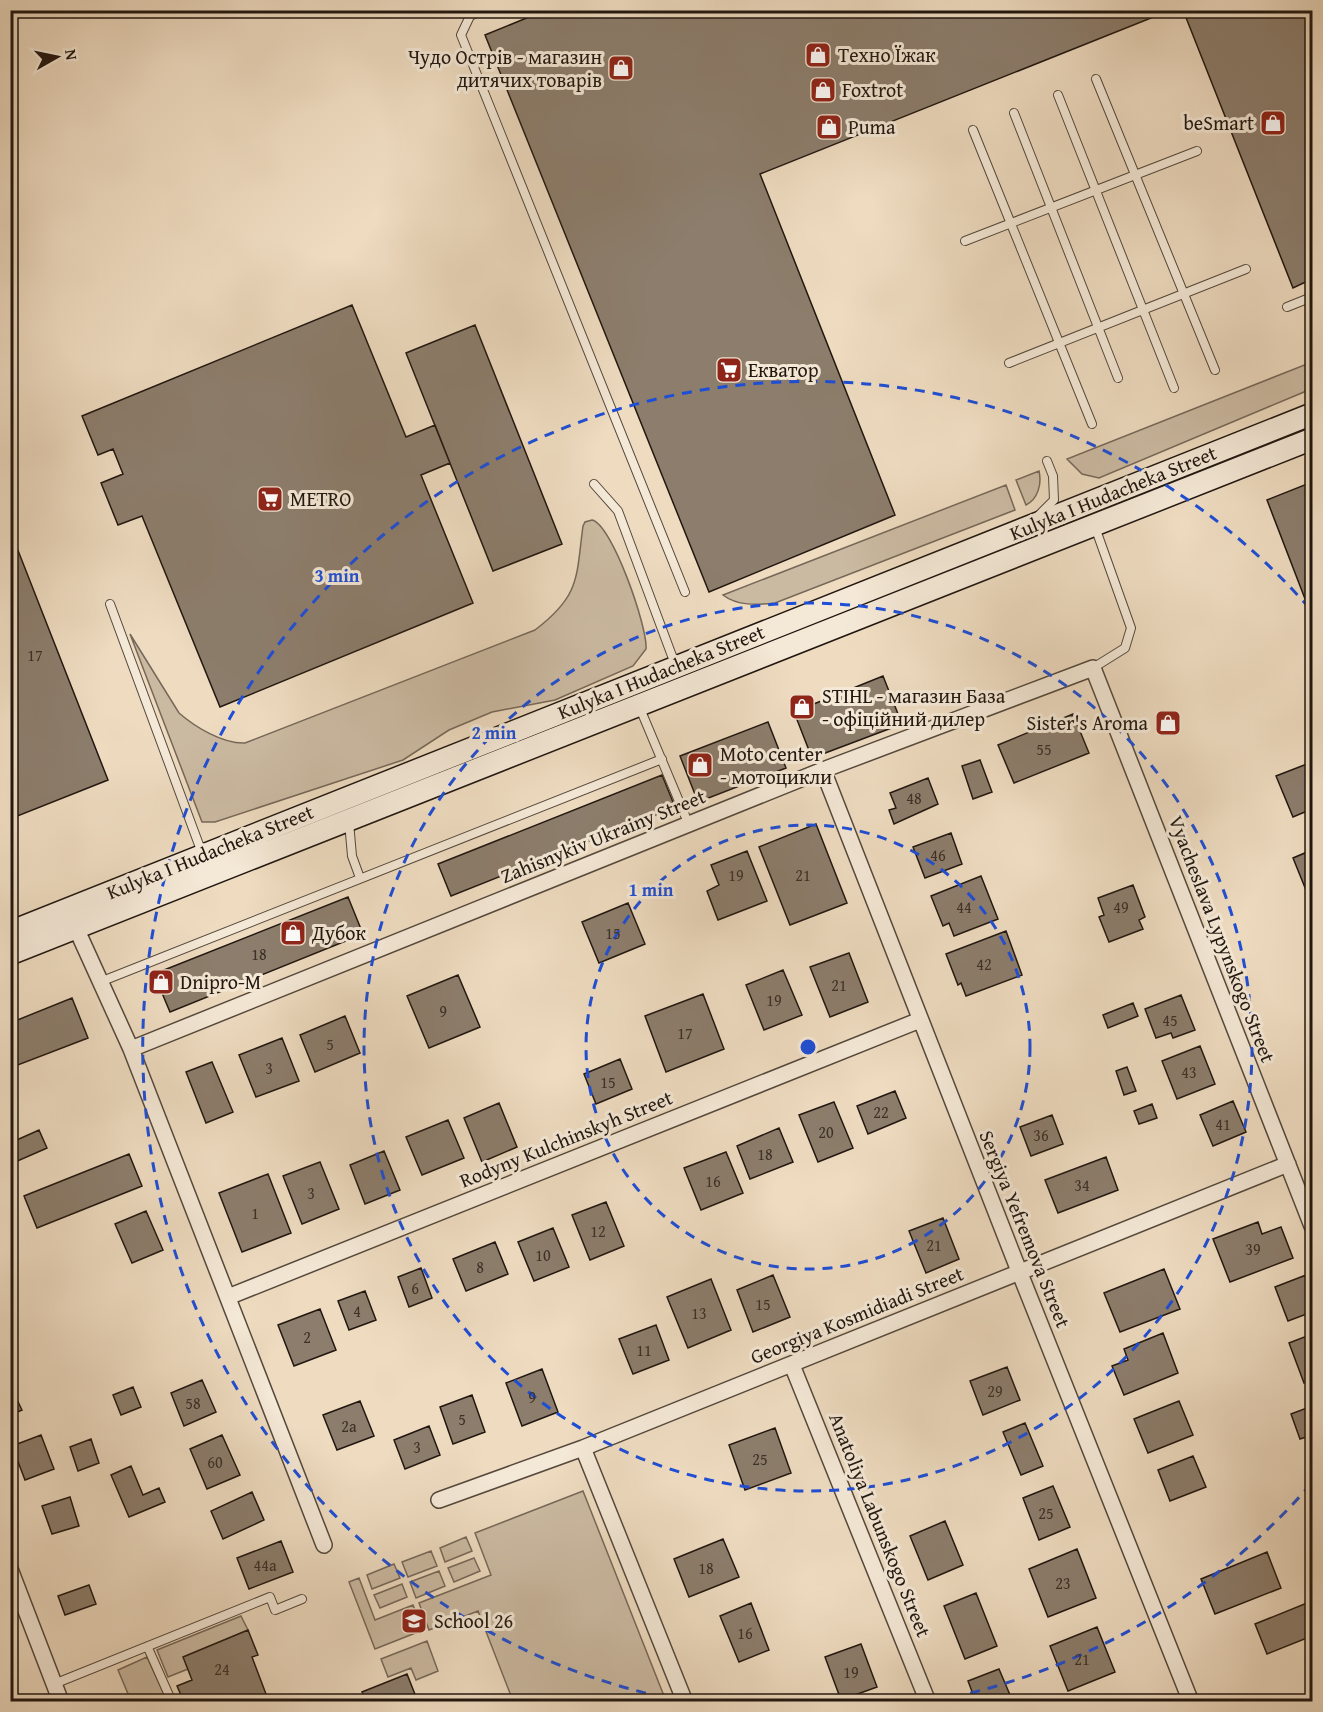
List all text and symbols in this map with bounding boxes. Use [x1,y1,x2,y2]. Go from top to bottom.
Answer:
north arrow [27,27,87,87]
shop icon: Техно Їжак [803,40,833,70]
place label: Техно Їжак [838,40,936,69]
place label: Чудо Острів - магазин дитячих товарів [408,42,602,94]
text: N [59,47,85,62]
shop icon: Чудо Острів - магазин дитячих товарів [606,53,636,83]
shop icon: Foxtrot [808,75,838,105]
place label: Foxtrot [842,75,903,104]
place label: beSmart [1183,108,1254,137]
shop icon: beSmart [1258,108,1288,138]
shop icon: Puma [814,112,844,142]
place label: Puma [848,112,896,141]
supermarket icon: Екватор [714,355,744,385]
place label: Екватор [748,355,819,384]
street label: Kulyka I Hudacheka Street [1005,438,1221,547]
supermarket icon: METRO [255,484,285,514]
place label: METRO [290,484,351,513]
text: 3 min [315,562,360,589]
street label: Kulyka I Hudacheka Street [553,617,769,726]
house number: 17 [27,643,43,667]
place label: STIHL - магазин База - офіційний дилер [822,681,1006,733]
shop icon: STIHL - магазин База - офіційний дилер [787,692,817,722]
place label: Sister's Aroma [1026,708,1149,737]
shop icon: Sister's Aroma [1153,708,1183,738]
text: 2 min [472,719,517,746]
house number: 55 [1036,737,1052,761]
place label: Moto center - мотоцикли [720,739,832,791]
shop icon: Moto center - мотоцикли [685,750,715,780]
street label: Zahisnykiv Ukrainy Street [496,781,710,890]
house number: 48 [906,786,922,810]
street label: Kulyka I Hudacheka Street [102,797,318,906]
street label: Vyacheslava Lypynskogo Street [1162,811,1283,1066]
house number: 46 [930,843,946,867]
house number: 19 [728,863,744,887]
house number: 21 [795,863,811,887]
text: 1 min [629,876,674,903]
house number: 44 [956,895,972,919]
house number: 49 [1113,895,1129,919]
shop icon: Дубок [278,918,308,948]
place label: Дубок [311,918,366,947]
house number: 15 [605,921,621,945]
house number: 18 [251,942,267,966]
house number: 42 [976,952,992,976]
shop icon: Dnipro-M [146,967,176,997]
place label: Dnipro-M [180,967,261,996]
house number: 21 [831,973,847,997]
house number: 19 [766,988,782,1012]
house number: 9 [439,999,447,1023]
house number: 45 [1162,1008,1178,1032]
house number: 17 [677,1021,693,1045]
house number: 5 [326,1032,334,1056]
centre of rings [798,1037,818,1057]
house number: 3 [265,1056,273,1080]
house number: 43 [1181,1060,1197,1084]
house number: 15 [600,1070,616,1094]
street label: Rodyny Kulchinskyh Street [455,1083,677,1195]
house number: 22 [873,1100,889,1124]
house number: 41 [1215,1112,1231,1136]
house number: 20 [818,1120,834,1144]
house number: 36 [1033,1123,1049,1147]
street label: Sergiya Yefremova Street [973,1126,1078,1332]
house number: 18 [757,1142,773,1166]
house number: 16 [705,1169,721,1193]
house number: 34 [1074,1173,1090,1197]
house number: 3 [307,1181,315,1205]
house number: 1 [251,1201,259,1225]
house number: 12 [590,1219,606,1243]
house number: 21 [926,1233,942,1257]
house number: 39 [1245,1237,1261,1261]
house number: 10 [535,1243,551,1267]
house number: 8 [476,1255,484,1279]
street label: Georgiya Kosmidiadi Street [746,1258,968,1371]
house number: 6 [411,1276,419,1300]
house number: 15 [755,1292,771,1316]
house number: 4 [353,1299,361,1323]
house number: 13 [691,1301,707,1325]
house number: 2 [303,1325,311,1349]
house number: 11 [636,1338,652,1362]
house number: 29 [987,1379,1003,1403]
house number: 9 [528,1385,536,1409]
house number: 58 [185,1391,201,1415]
house number: 5 [458,1407,466,1431]
street label: Anatoliya Labunskogo Street [822,1408,939,1641]
house number: 2а [341,1414,357,1438]
house number: 3 [413,1435,421,1459]
house number: 25 [752,1447,768,1471]
house number: 60 [207,1450,223,1474]
house number: 25 [1038,1501,1054,1525]
house number: 44а [253,1553,277,1577]
house number: 18 [698,1556,714,1580]
house number: 23 [1055,1571,1071,1595]
school or university icon: School 26 [399,1606,429,1636]
place label: School 26 [434,1606,513,1635]
house number: 16 [737,1621,753,1645]
house number: 21 [1074,1647,1090,1671]
house number: 24 [214,1657,230,1681]
house number: 19 [843,1660,859,1684]

